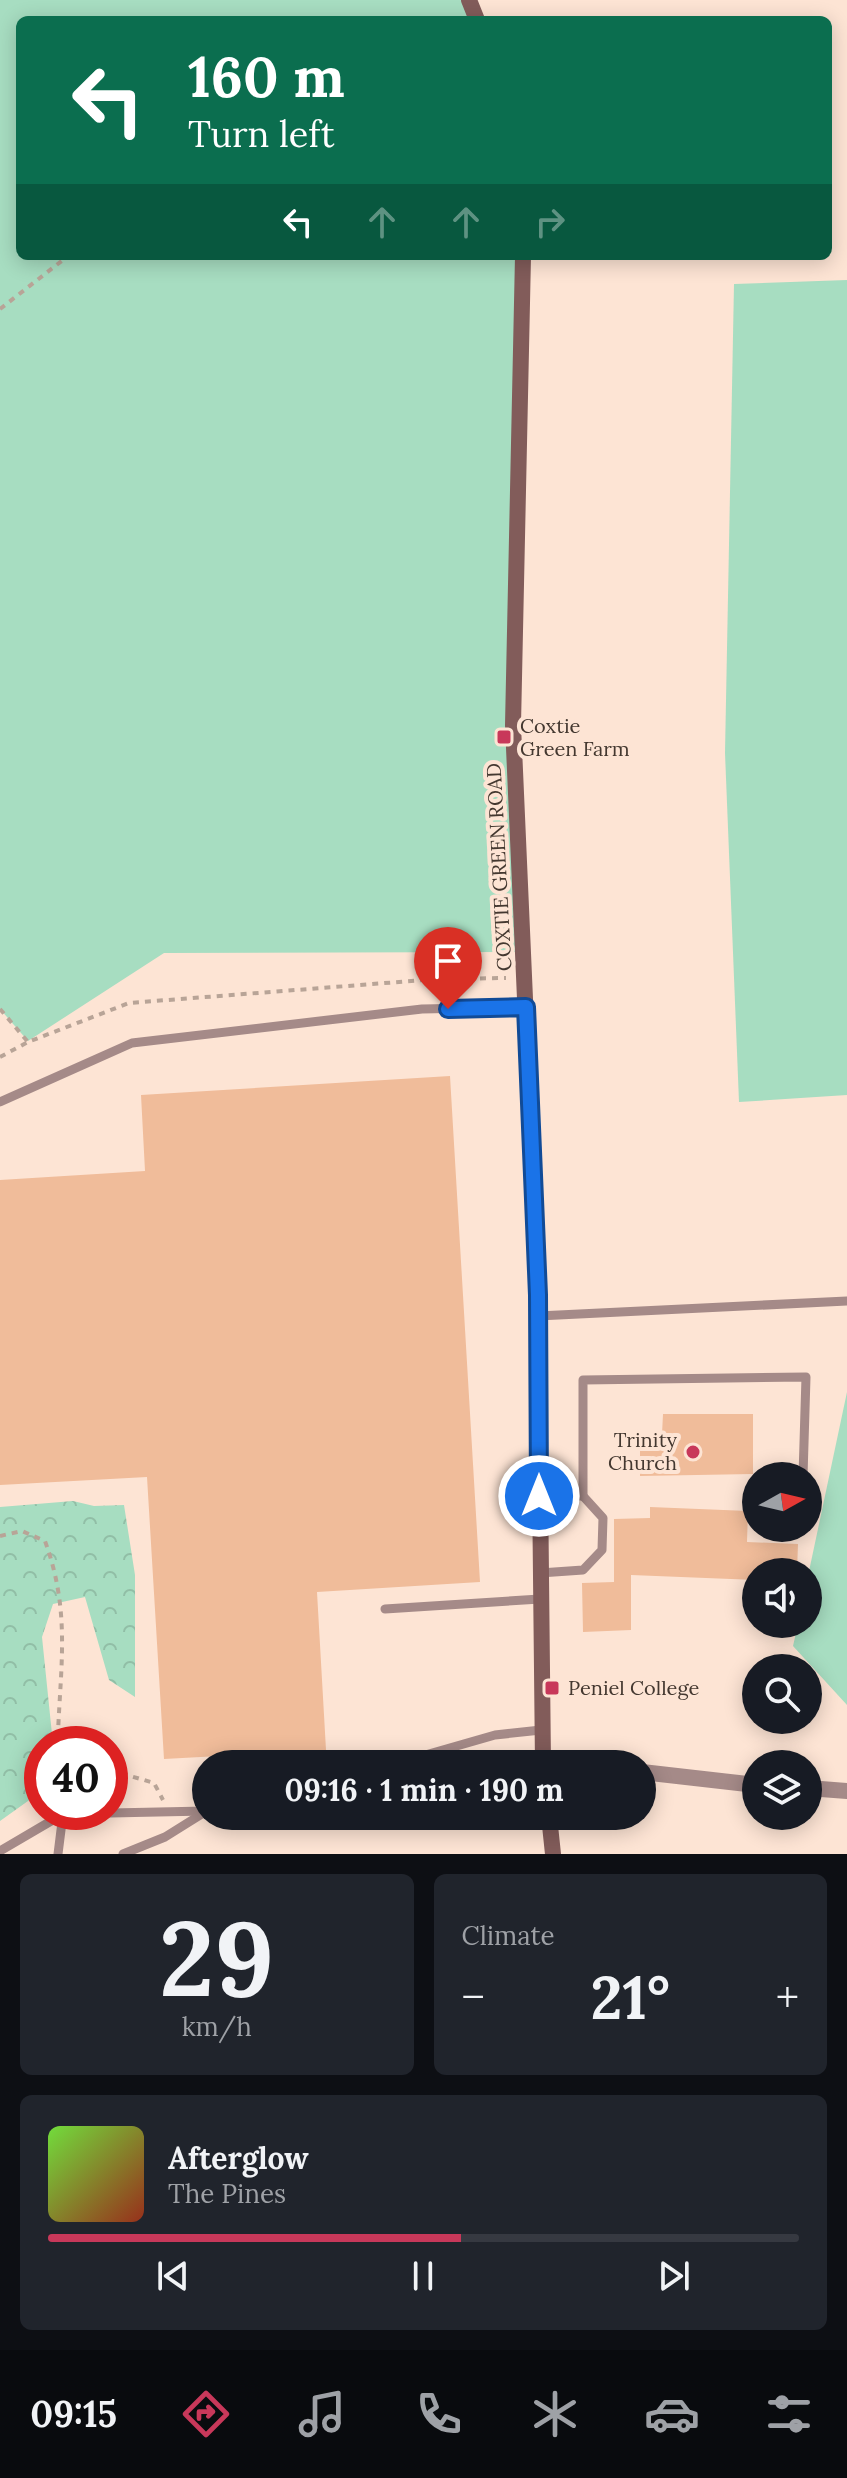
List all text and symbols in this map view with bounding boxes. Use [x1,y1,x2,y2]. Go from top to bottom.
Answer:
text: 160 m [188,41,345,112]
icon: left [56,48,160,152]
text: Turn left [188,111,335,157]
icon: left [276,200,320,244]
icon: ahead [360,200,404,244]
icon: ahead [444,200,488,244]
icon: right [528,200,572,244]
place label: Coxtie Green Farm [520,713,630,761]
marker: Coxtie Green Farm [495,728,513,746]
street label: COXTIE GREEN ROAD [481,762,516,972]
pin [414,927,482,1009]
icon: arrive [426,939,470,983]
place label: Trinity Church [608,1427,677,1475]
marker: Trinity Church [684,1443,702,1461]
position arrow [497,1454,581,1538]
north arrow [742,1462,822,1542]
map controls [742,1462,822,1830]
button: sound [742,1558,822,1638]
button: search [742,1654,822,1734]
place label: Peniel College [568,1675,699,1700]
marker: Peniel College [543,1679,561,1697]
speed limit sign: 40 [24,1726,128,1830]
button: layers [742,1750,822,1830]
text: 09:16 · 1 min · 190 m [284,1771,564,1809]
text: 29 [159,1891,274,2024]
text: Climate [462,1919,555,1952]
text: 21° [591,1959,670,2035]
text: − [462,1969,485,2025]
text: + [776,1969,799,2025]
text: km/h [182,2010,252,2043]
text: Afterglow [168,2139,309,2177]
text: The Pines [168,2177,286,2210]
icon: previous [151,2254,195,2298]
icon: pause [401,2254,445,2298]
icon: next [652,2254,696,2298]
icon: directions [178,2386,234,2442]
icon: music [294,2386,350,2442]
icon: phone [411,2386,467,2442]
icon: climate [527,2386,583,2442]
icon: car [644,2386,700,2442]
icon: filters [761,2386,817,2442]
text: 09:15 [30,2391,117,2437]

